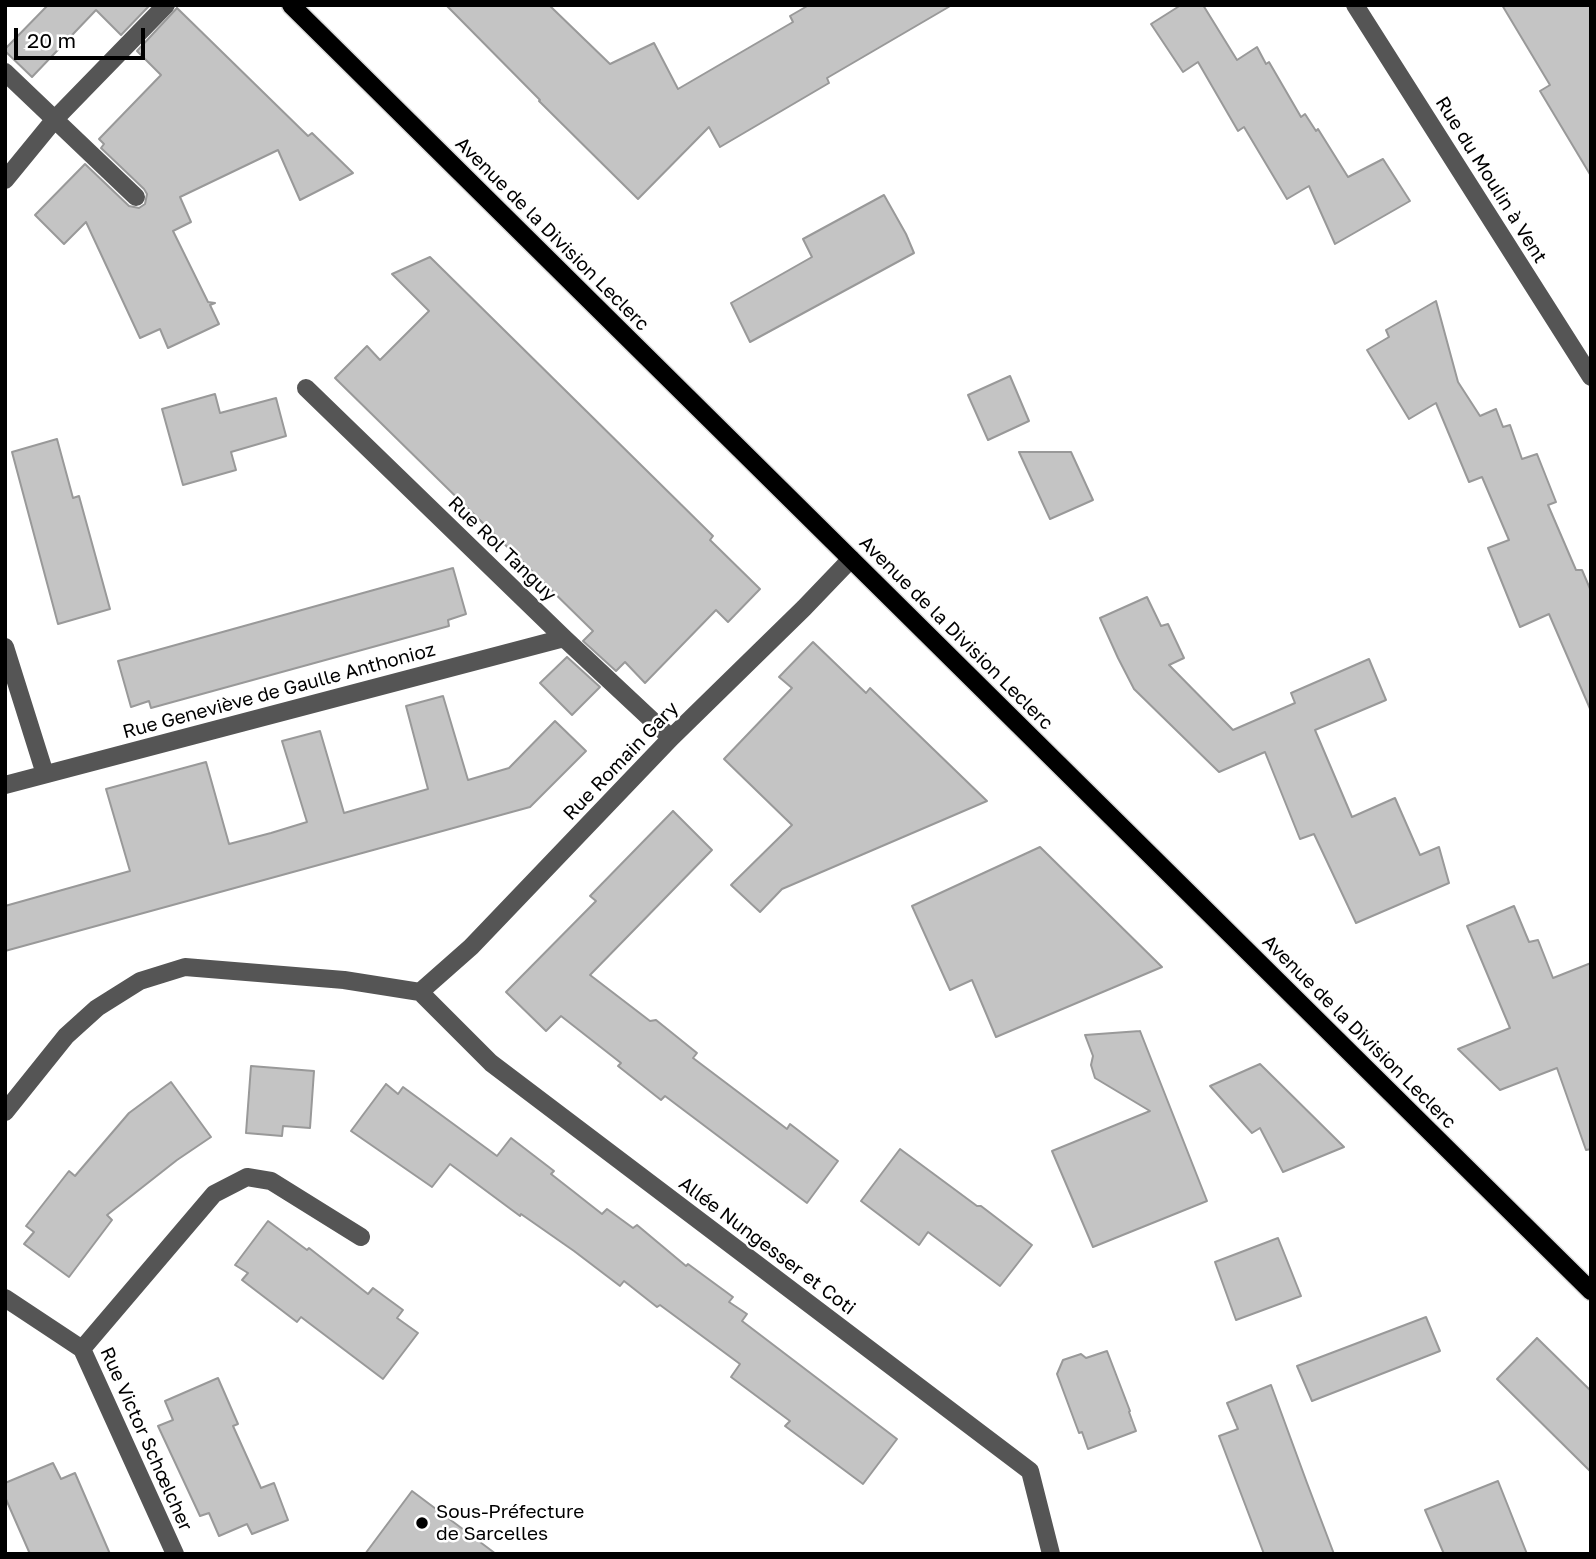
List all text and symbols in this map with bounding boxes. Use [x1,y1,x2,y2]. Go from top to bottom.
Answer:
scale bar [18,14,149,58]
text: 20 m [27,27,76,53]
street label: Rue du Moulin à Vent [1431,93,1551,267]
street label: Avenue de la Division Leclerc [450,132,654,336]
street label: Rue Rol Tanguy [443,492,561,606]
street label: Avenue de la Division Leclerc [854,531,1058,735]
street label: Rue Geneviève de Gaulle Anthonioz [120,638,438,744]
street label: Rue Romain Gary [559,697,683,825]
street label: Avenue de la Division Leclerc [1257,930,1461,1134]
street label: Allée Nungesser et Coti [674,1172,860,1320]
street label: Rue Victor Schœlcher [95,1344,197,1534]
place label: Sous-Préfecture de Sarcelles [436,1501,584,1545]
marker: Sous-Préfecture de Sarcelles [414,1515,430,1531]

